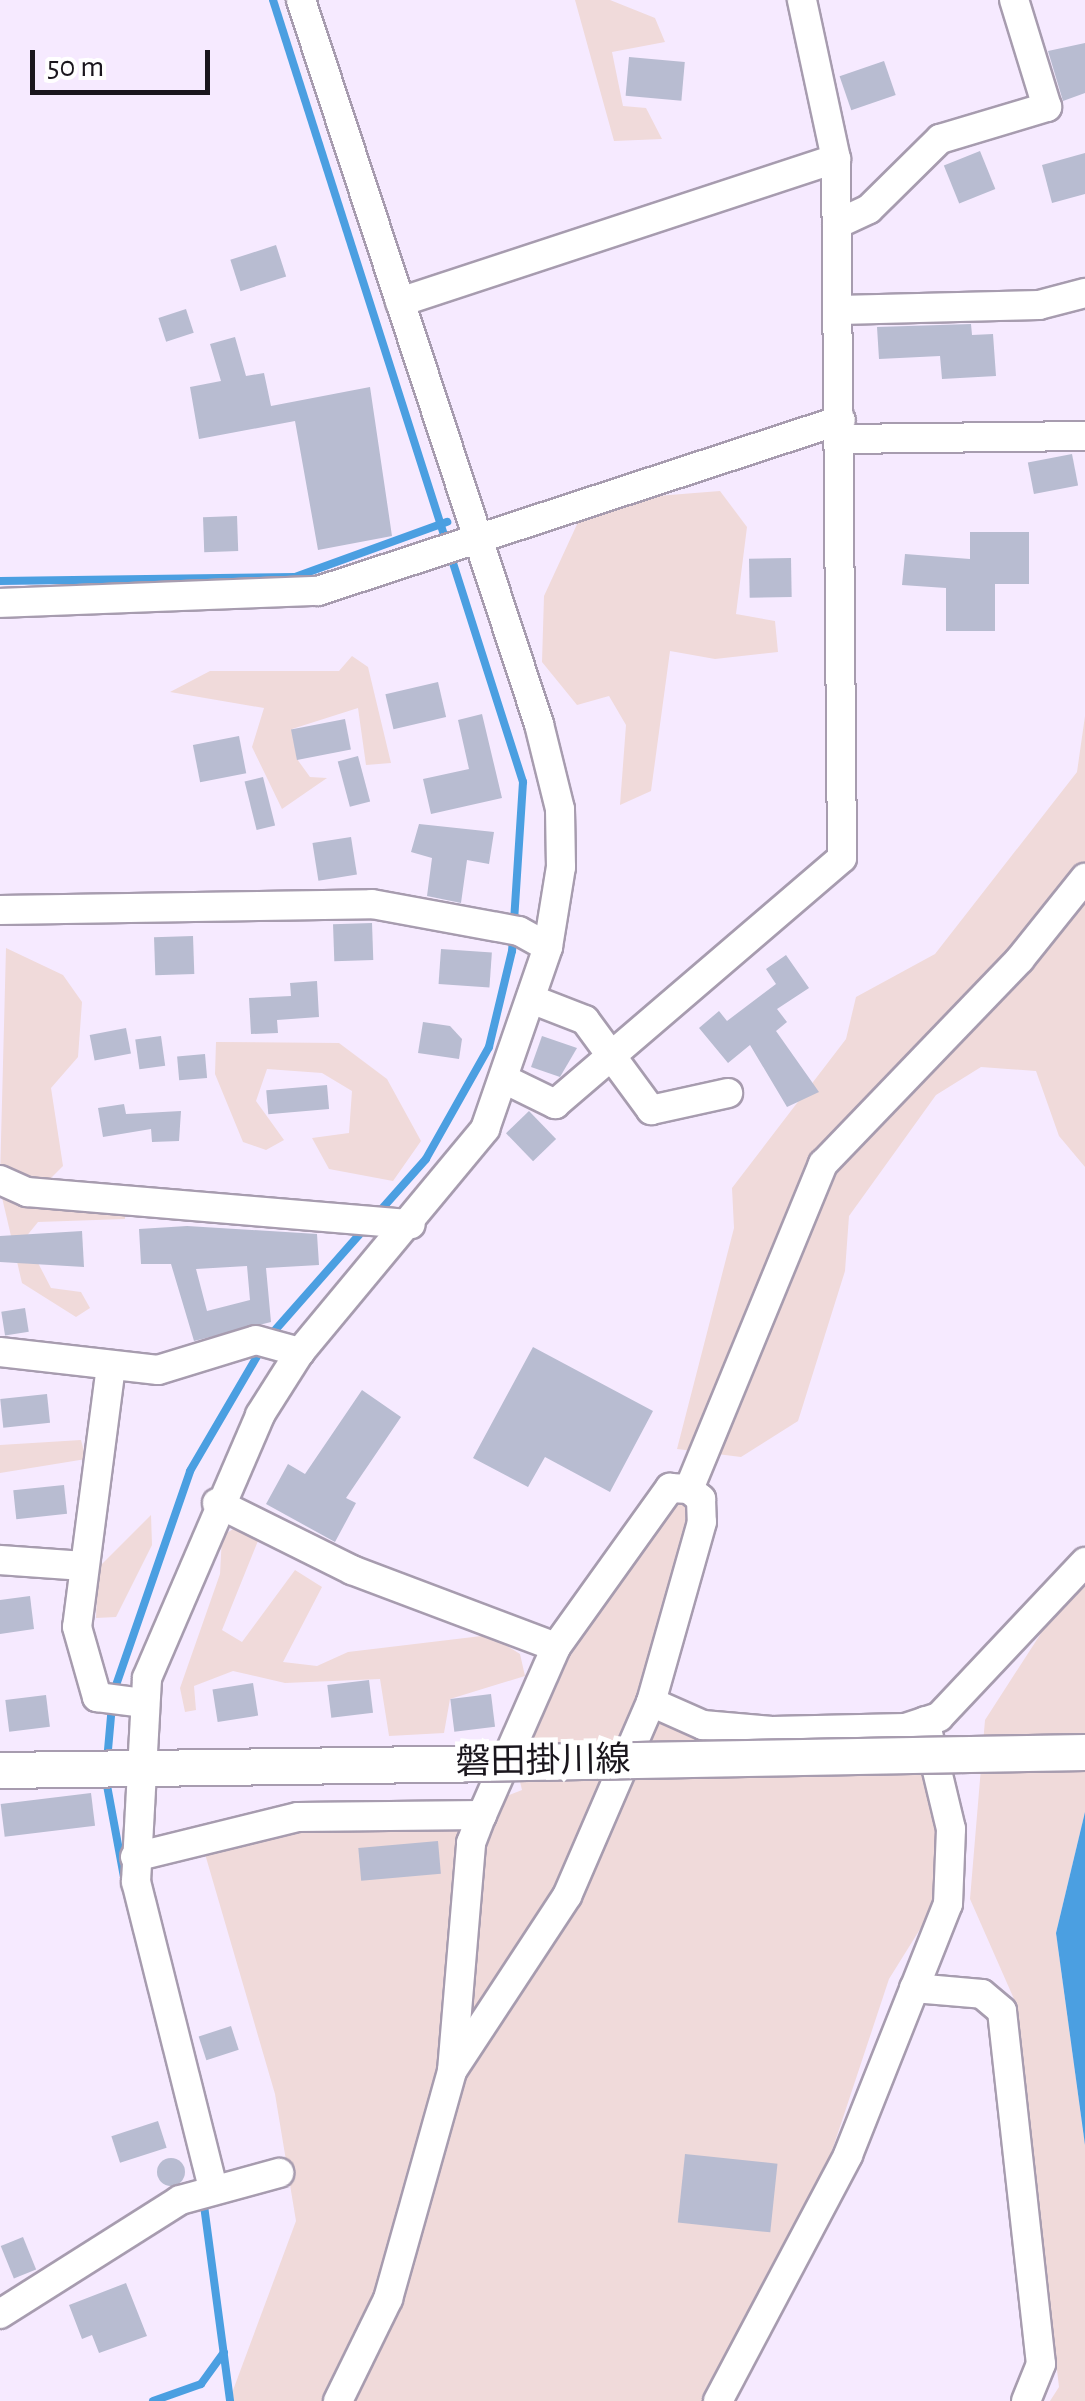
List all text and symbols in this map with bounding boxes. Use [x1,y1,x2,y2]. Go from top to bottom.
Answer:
scale bar [35,30,215,92]
text: 50 m [47,52,104,82]
street label: 磐田掛川線 [455,1739,631,1785]

